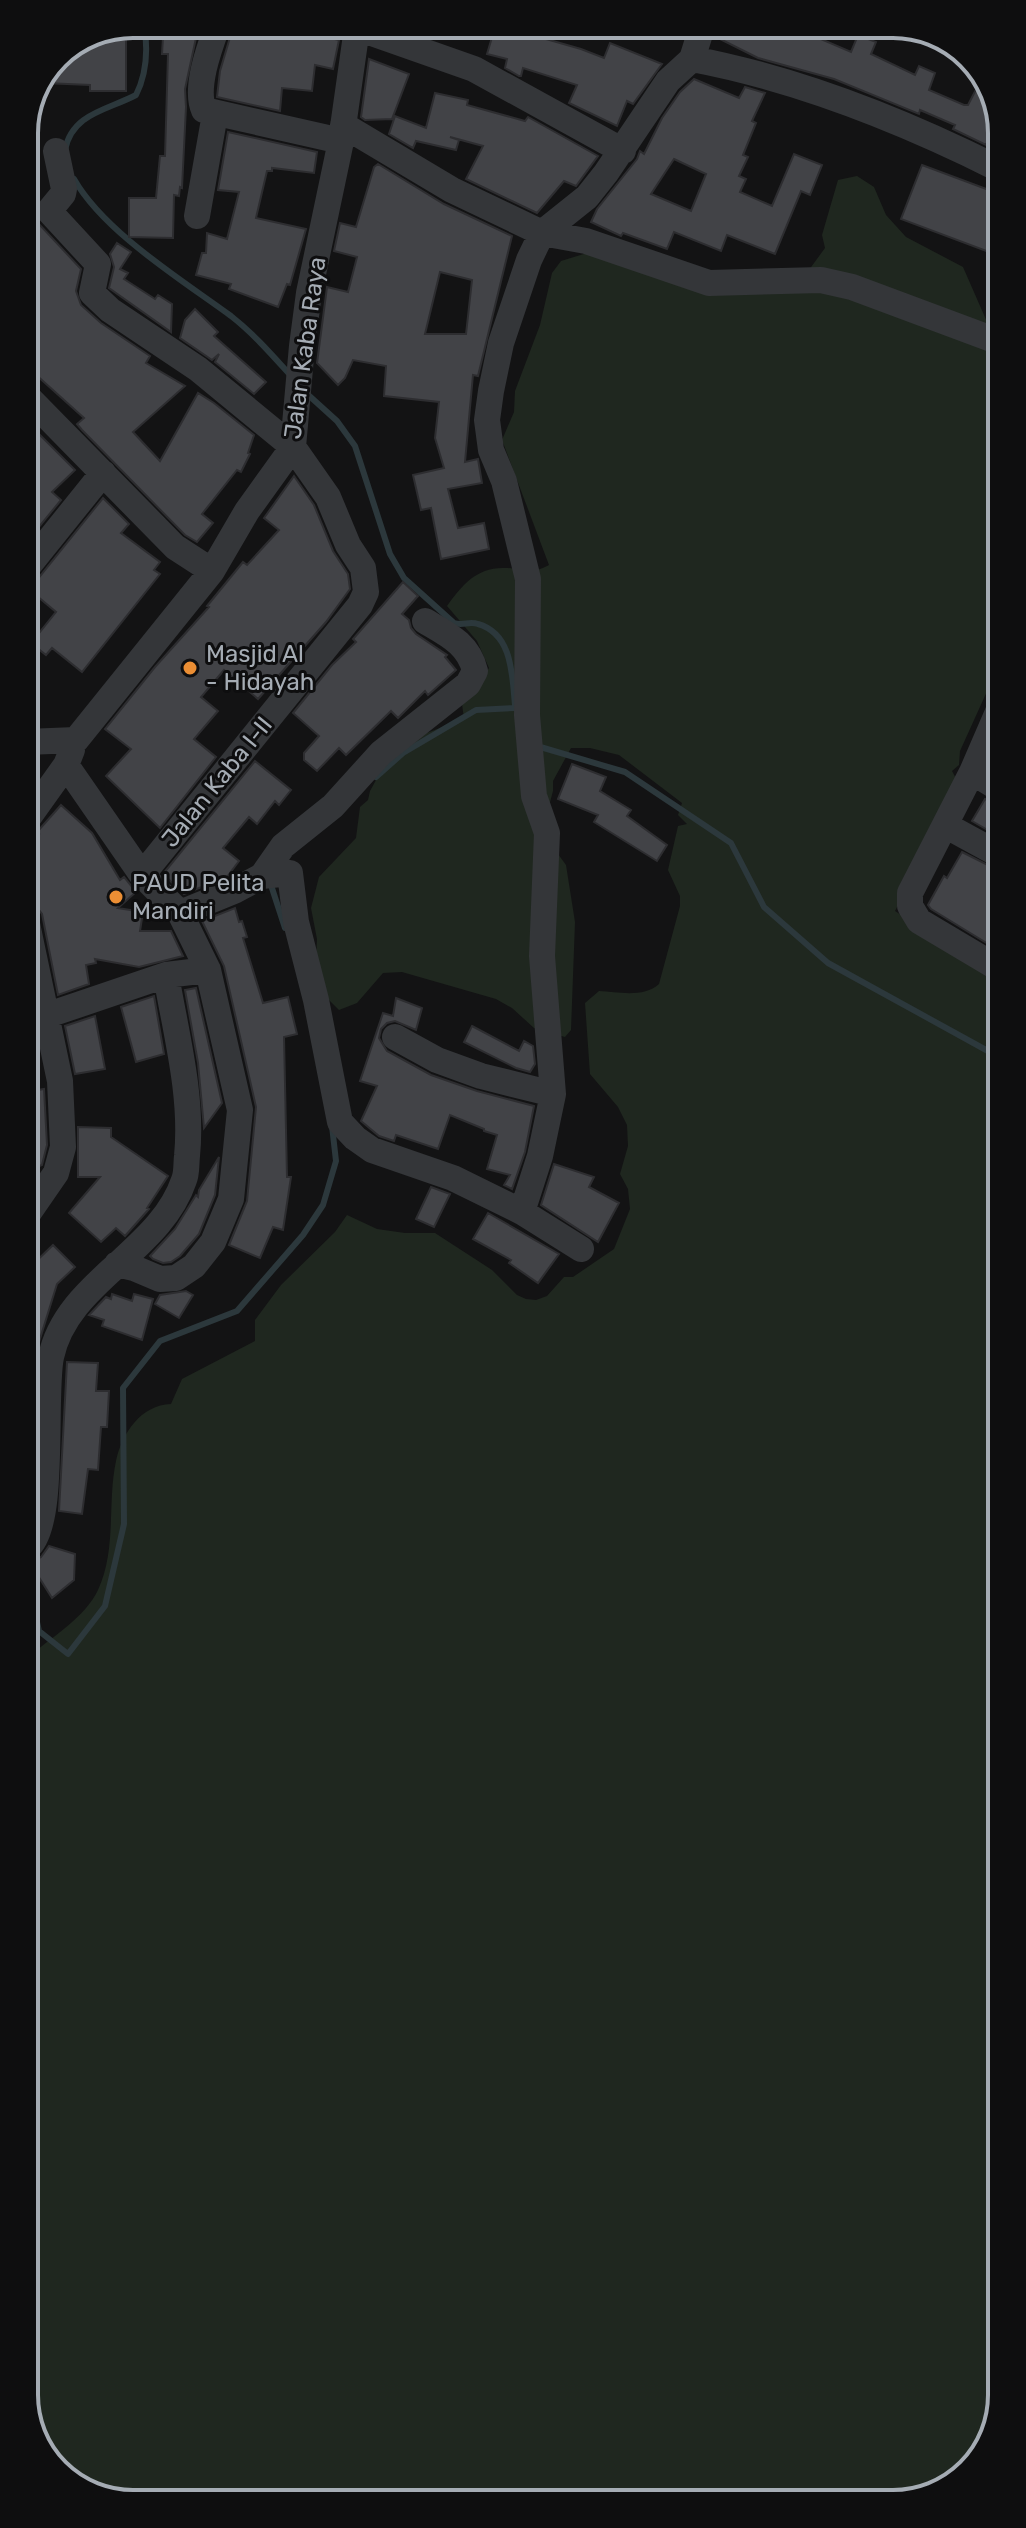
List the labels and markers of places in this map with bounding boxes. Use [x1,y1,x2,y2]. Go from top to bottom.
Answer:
place label: Masjid Al - Hidayah [206,640,314,696]
marker: Masjid Al - Hidayah [181,659,199,677]
place label: PAUD Pelita Mandiri [132,869,264,925]
marker: PAUD Pelita Mandiri [107,888,125,906]

